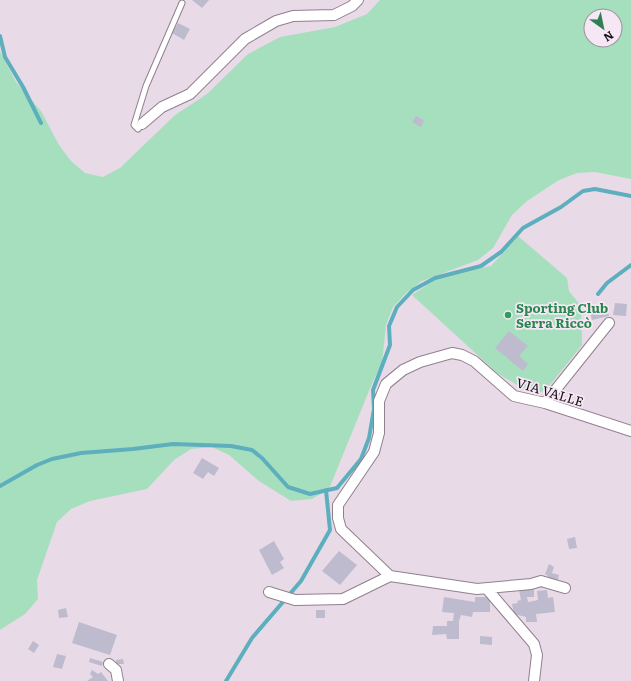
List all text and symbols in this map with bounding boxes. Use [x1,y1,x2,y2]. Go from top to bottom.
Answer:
north arrow [583,8,623,48]
text: N [601,28,617,46]
place label: Sporting Club Serra Riccò [516,298,608,332]
marker: Sporting Club Serra Riccò [503,310,513,320]
street label: VIA VALLE [514,372,586,411]

